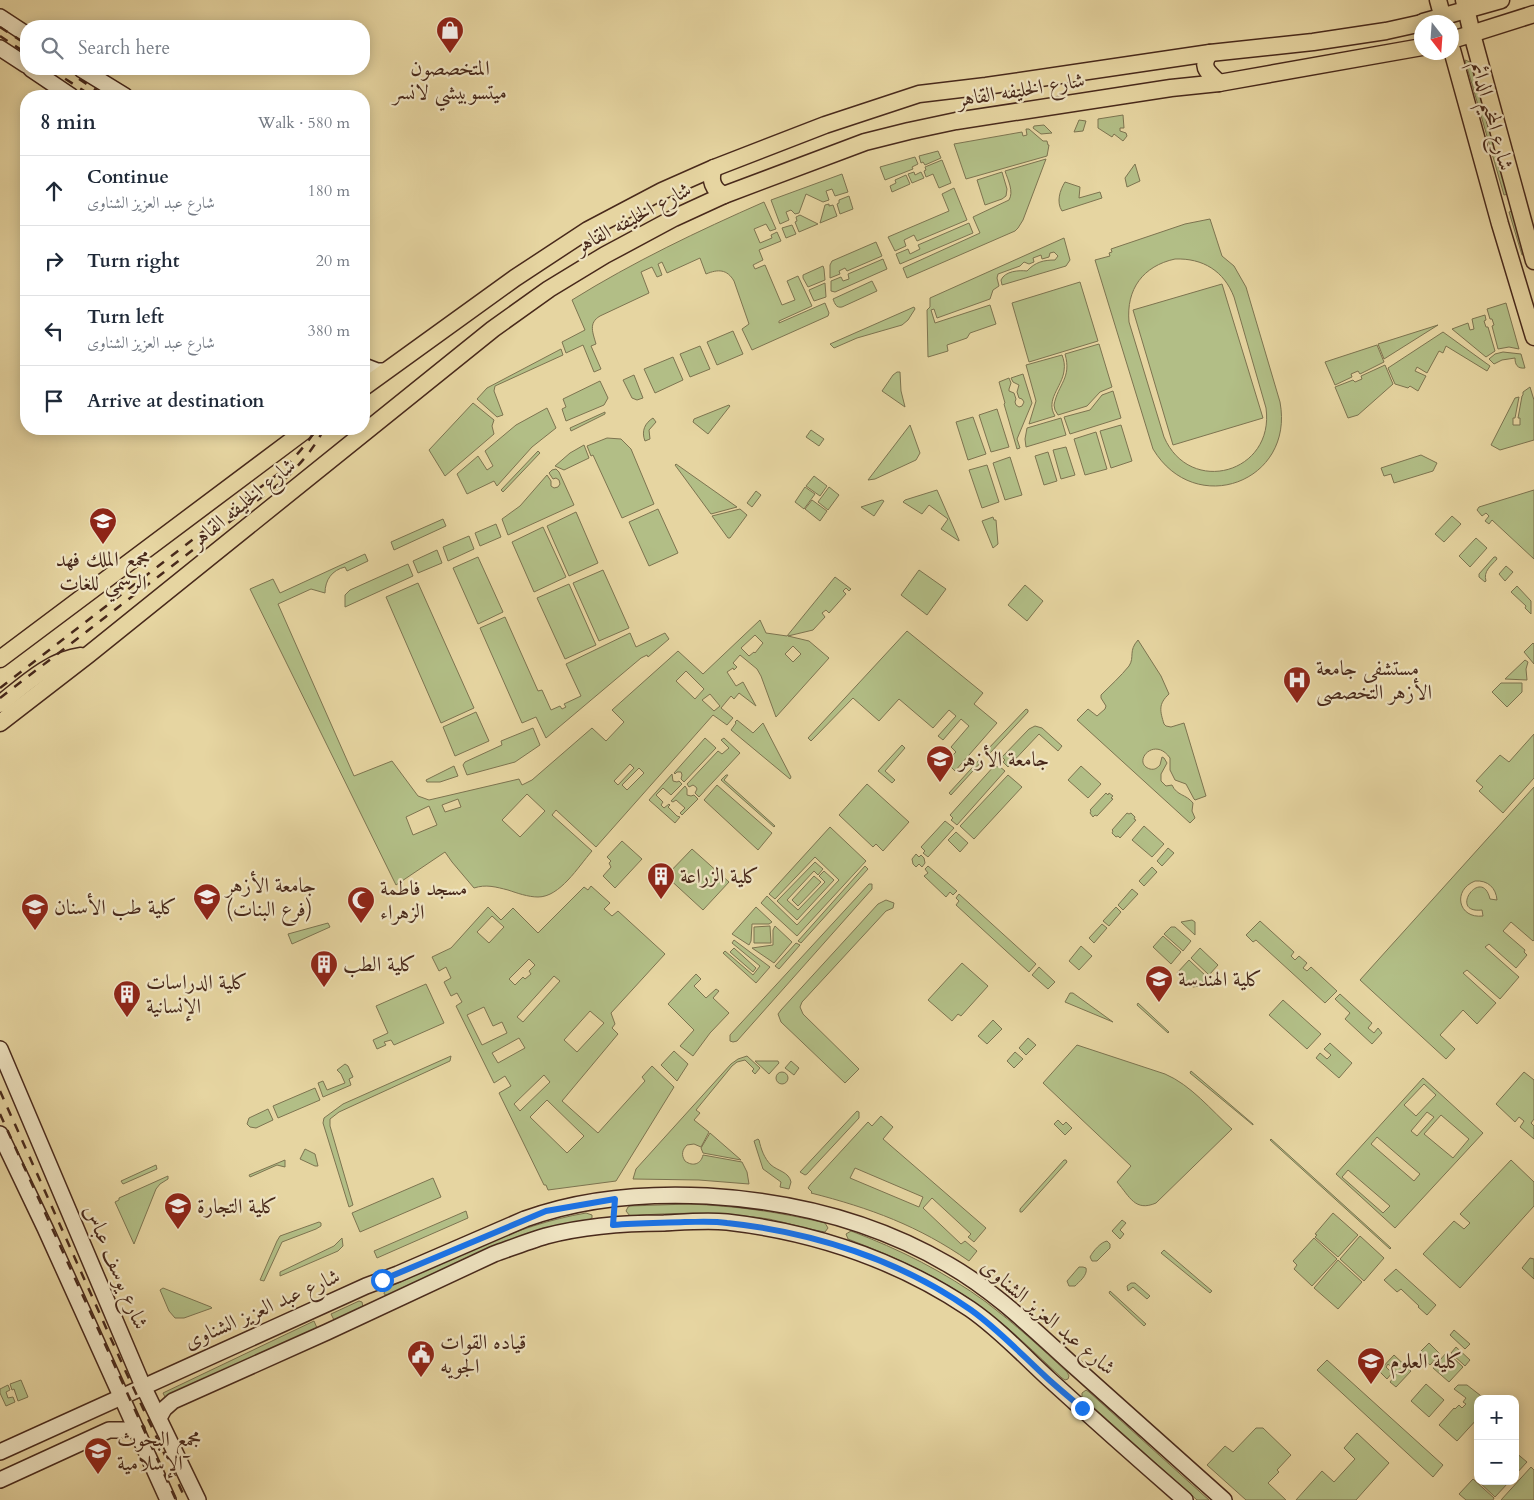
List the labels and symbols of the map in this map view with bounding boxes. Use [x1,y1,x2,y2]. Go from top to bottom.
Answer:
shop icon: المتخصصون ميتسوبيشي لانسر [435,15,465,54]
north arrow [1414,15,1459,60]
place label: المتخصصون ميتسوبيشي لانسر [391,54,507,112]
street label: شارع المخيم الدائم [1458,58,1521,175]
street label: شارع الخليفه القاهر [953,66,1087,118]
street label: شارع الخليفه القاهر [568,175,698,265]
street label: شارع الخليفه القاهر [182,451,304,558]
school or university icon: مجمع الملك فهد الرسمي للغات [88,506,118,545]
place label: مجمع الملك فهد الرسمي للغات [56,545,150,603]
place label: مستشفى جامعة الأزهر التخصصى [1316,654,1432,707]
hospital icon: مستشفى جامعة الأزهر التخصصى [1282,665,1312,704]
school or university icon: جامعة الأزهر [925,744,955,783]
place label: جامعة الأزهر [957,744,1049,774]
building icon: كلية الزراعة [646,861,676,900]
place label: كلية الزراعة [680,862,759,891]
place label: جامعة الأزهر (فرع البنات) [224,870,316,927]
place label: مسجد فاطمة الزهراء [380,874,467,927]
school or university icon: جامعة الأزهر (فرع البنات) [192,882,222,921]
mosque icon: مسجد فاطمة الزهراء [346,885,376,924]
school or university icon: كلية طب الأسنان [20,892,50,931]
place label: كلية طب الأسنان [54,892,177,922]
building icon: كلية الطب [309,949,339,988]
place label: كلية الطب [343,950,416,979]
school or university icon: كلية الهندسة [1144,964,1174,1003]
place label: كلية الهندسة [1178,965,1262,994]
place label: كلية الدراسات الإنسانية [146,968,248,1022]
building icon: كلية الدراسات الإنسانية [112,979,142,1018]
school or university icon: كلية التجارة [163,1191,193,1230]
place label: كلية التجارة [197,1192,278,1221]
street label: شارع يوسف عباس [74,1200,155,1335]
street label: شارع عبد العزيز الشناوى [972,1252,1122,1384]
street label: شارع عبد العزيز الشناوى [179,1262,346,1359]
route start [371,1269,394,1292]
place label: قياده القوات الجويه [440,1328,526,1381]
public building icon: قياده القوات الجويه [406,1339,436,1378]
school or university icon: كلية العلوم [1356,1346,1386,1385]
place label: كلية العلوم [1390,1347,1463,1379]
route end [1071,1397,1094,1420]
place label: مجمع البحوث الإسلامية [117,1425,201,1479]
school or university icon: مجمع البحوث الإسلامية [83,1436,113,1475]

